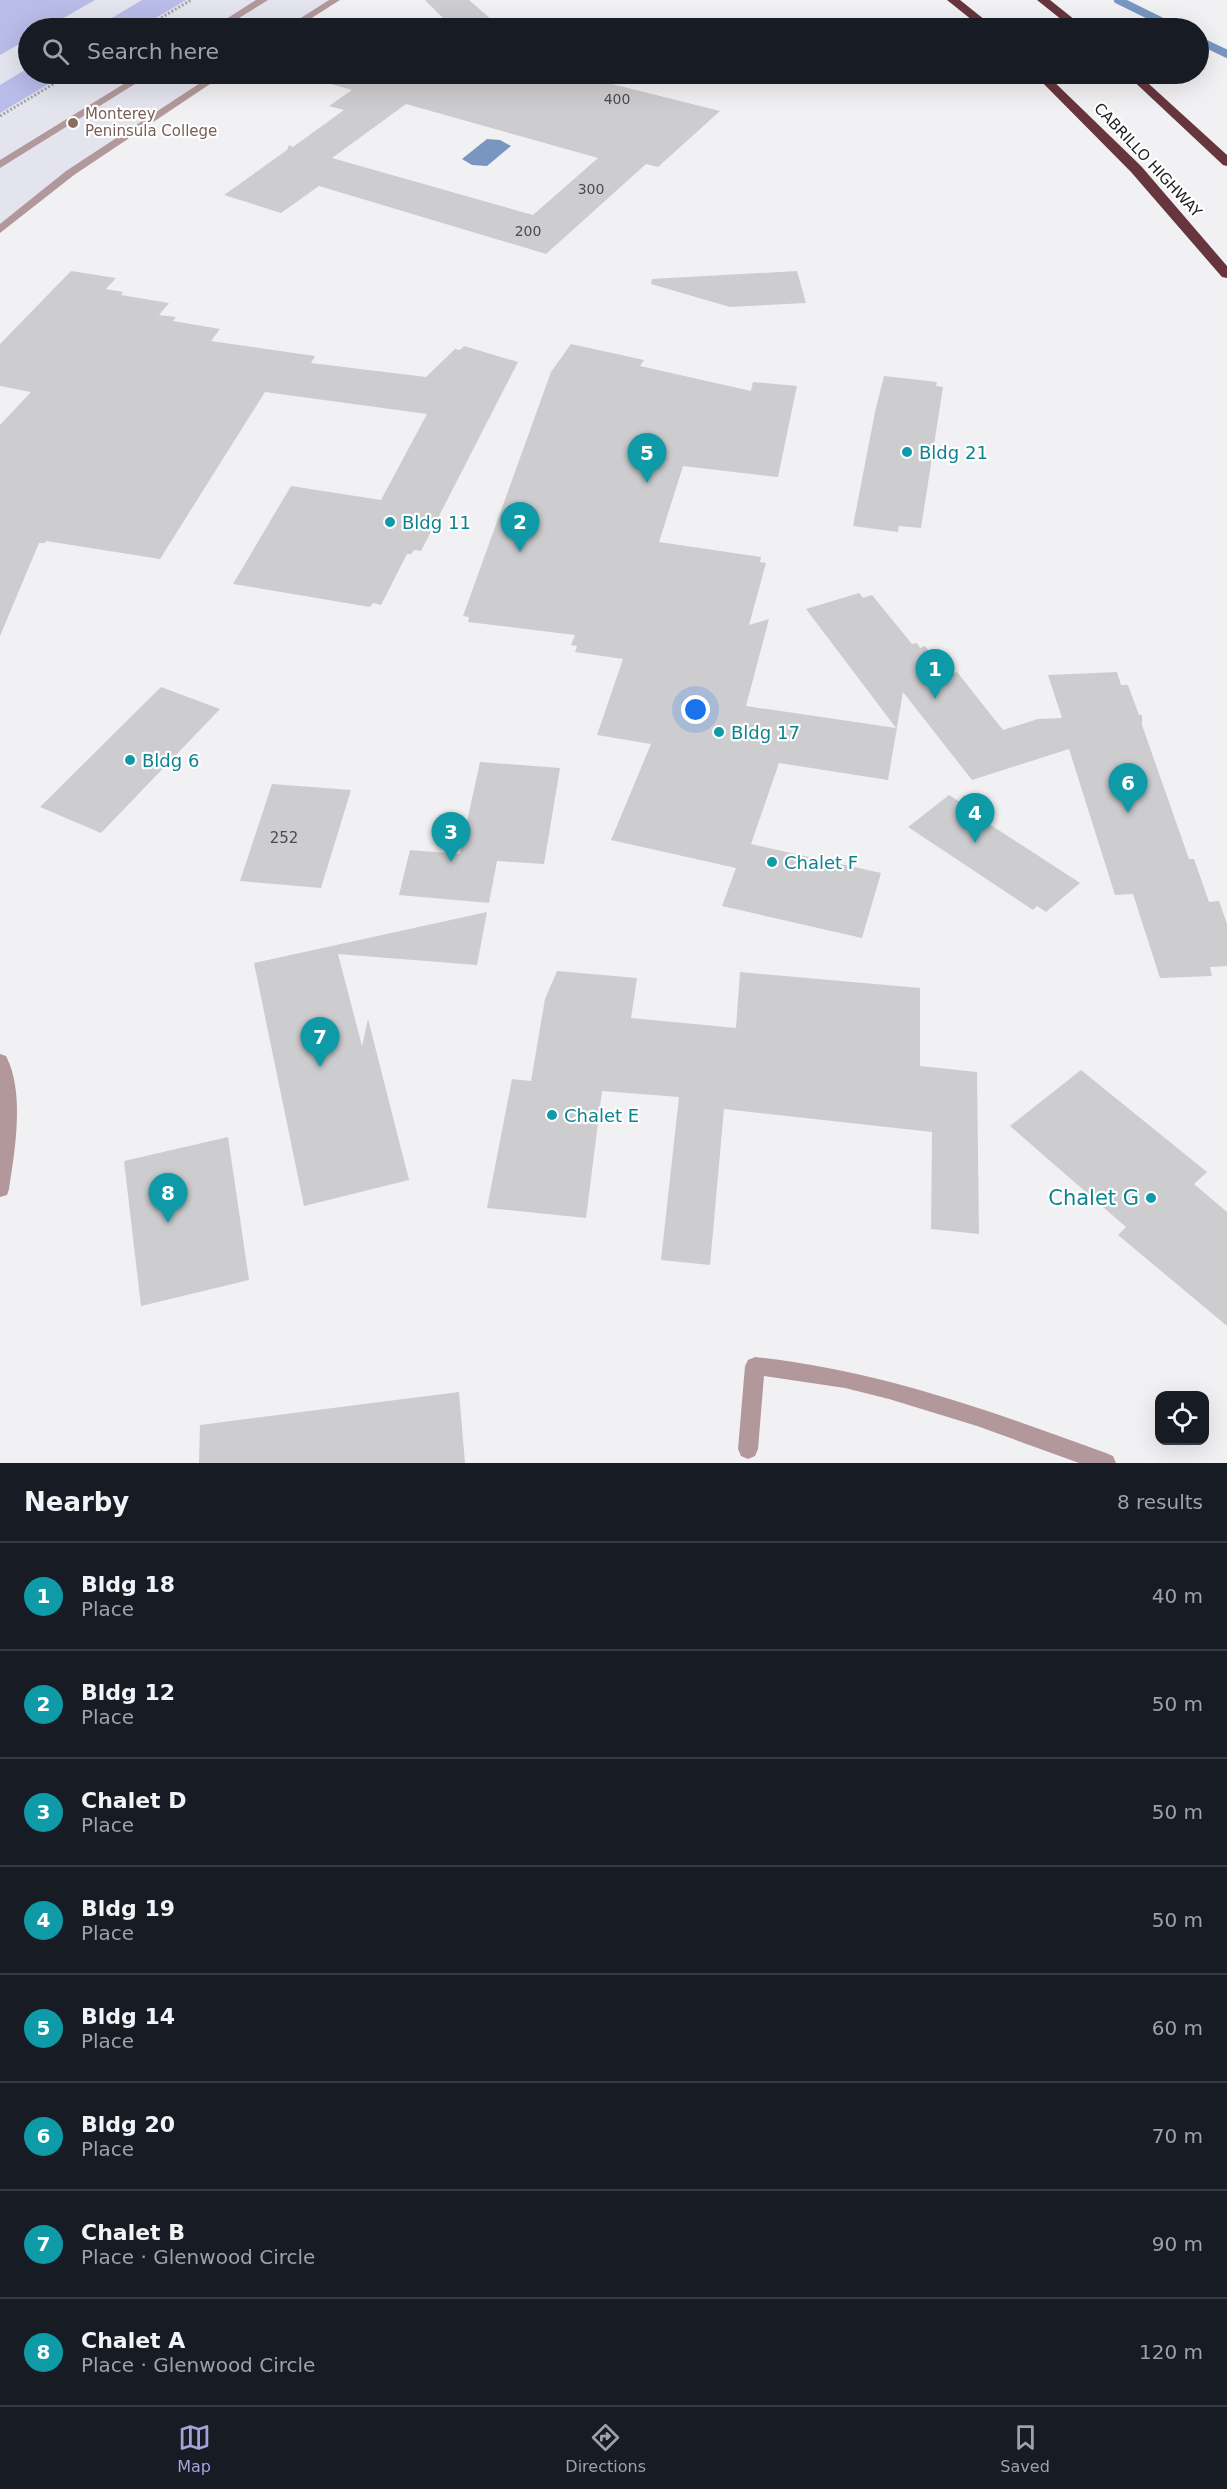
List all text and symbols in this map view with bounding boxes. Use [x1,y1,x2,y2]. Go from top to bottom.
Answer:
search box [18,18,1209,84]
icon: search [39,35,72,68]
text: Search here [87,39,219,64]
house number: 400 [604,91,630,107]
street label: CABRILLO HIGHWAY [1090,99,1206,221]
place label: Monterey Peninsula College [85,105,217,140]
marker: Monterey Peninsula College [66,116,80,130]
house number: 300 [578,181,604,197]
house number: 200 [515,223,541,239]
pin: 5 [628,434,666,483]
place label: Bldg 21 [919,442,988,463]
marker: Bldg 21 [900,445,914,459]
pin: 2 [500,502,540,552]
place label: Bldg 11 [402,512,471,533]
marker: Bldg 11 [383,515,397,529]
pin: 1 [916,650,954,699]
your location [681,695,710,724]
place label: Bldg 17 [731,722,800,743]
marker: Bldg 17 [712,725,726,739]
place label: Bldg 6 [142,750,199,771]
marker: Bldg 6 [123,753,137,767]
pin: 6 [1108,764,1148,813]
pin: 4 [956,794,994,843]
pin: 3 [432,812,470,862]
house number: 252 [270,829,298,847]
place label: Chalet F [784,852,858,873]
marker: Chalet F [765,855,779,869]
pin: 7 [300,1018,340,1067]
place label: Chalet E [564,1105,639,1126]
marker: Chalet E [545,1108,559,1122]
pin: 8 [148,1174,188,1223]
place label: Chalet G [1048,1186,1139,1210]
marker: Chalet G [1144,1191,1158,1205]
map controls [1155,1391,1209,1445]
button: locate [1155,1391,1209,1445]
text: Nearby [24,1487,129,1517]
text: 8 results [1117,1490,1203,1514]
text: Bldg 18 [81,1572,175,1597]
text: 1 [37,1584,50,1608]
text: 40 m [1152,1584,1203,1608]
text: Place [81,1597,134,1621]
text: Bldg 12 [81,1680,175,1705]
text: 2 [37,1692,50,1716]
text: 50 m [1152,1692,1203,1716]
text: Place [81,1705,134,1729]
text: Chalet D [81,1788,187,1813]
text: 3 [37,1800,50,1824]
text: 50 m [1152,1800,1203,1824]
text: Place [81,1813,134,1837]
text: Bldg 19 [81,1896,175,1921]
text: 4 [37,1908,50,1932]
text: 50 m [1152,1908,1203,1932]
text: Place [81,1921,134,1945]
text: Bldg 14 [81,2004,175,2029]
text: 5 [37,2016,50,2040]
text: 60 m [1152,2016,1203,2040]
text: Place [81,2029,134,2053]
text: Bldg 20 [81,2112,175,2137]
text: 6 [37,2124,50,2148]
text: 70 m [1152,2124,1203,2148]
text: Place [81,2137,134,2161]
text: Chalet B [81,2220,185,2245]
text: 7 [37,2232,50,2256]
text: 90 m [1152,2232,1203,2256]
text: Place · Glenwood Circle [81,2245,315,2269]
text: Chalet A [81,2328,185,2353]
text: 8 [37,2340,50,2364]
text: 120 m [1139,2340,1203,2364]
text: Place · Glenwood Circle [81,2353,315,2377]
tab: Map [177,2421,211,2476]
tab: Directions [565,2421,646,2476]
tab: Saved [1000,2421,1050,2476]

